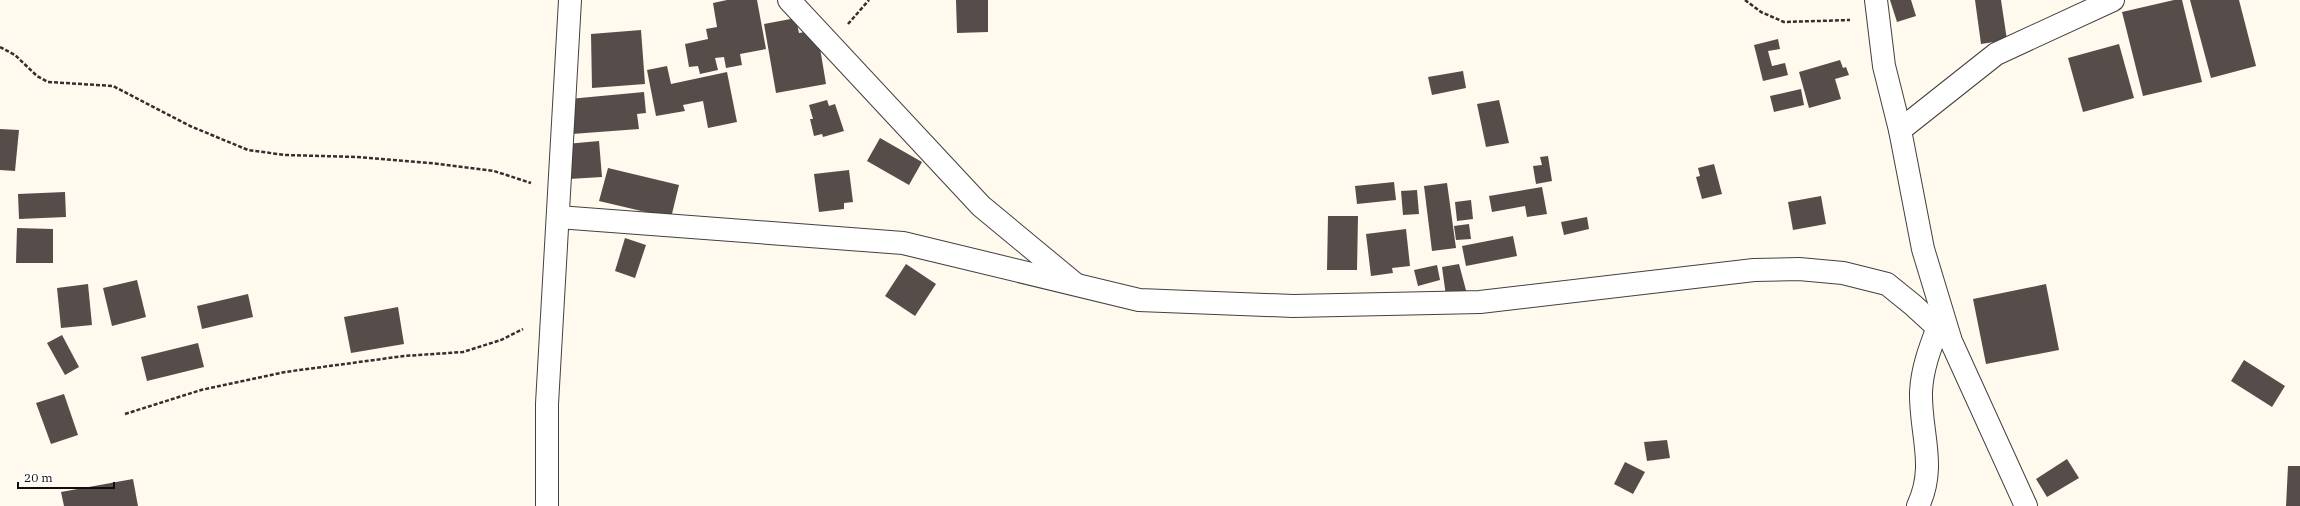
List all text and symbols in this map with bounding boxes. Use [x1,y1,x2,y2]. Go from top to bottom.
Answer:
scale bar [18,464,114,490]
text: 20 m [24,470,53,485]

